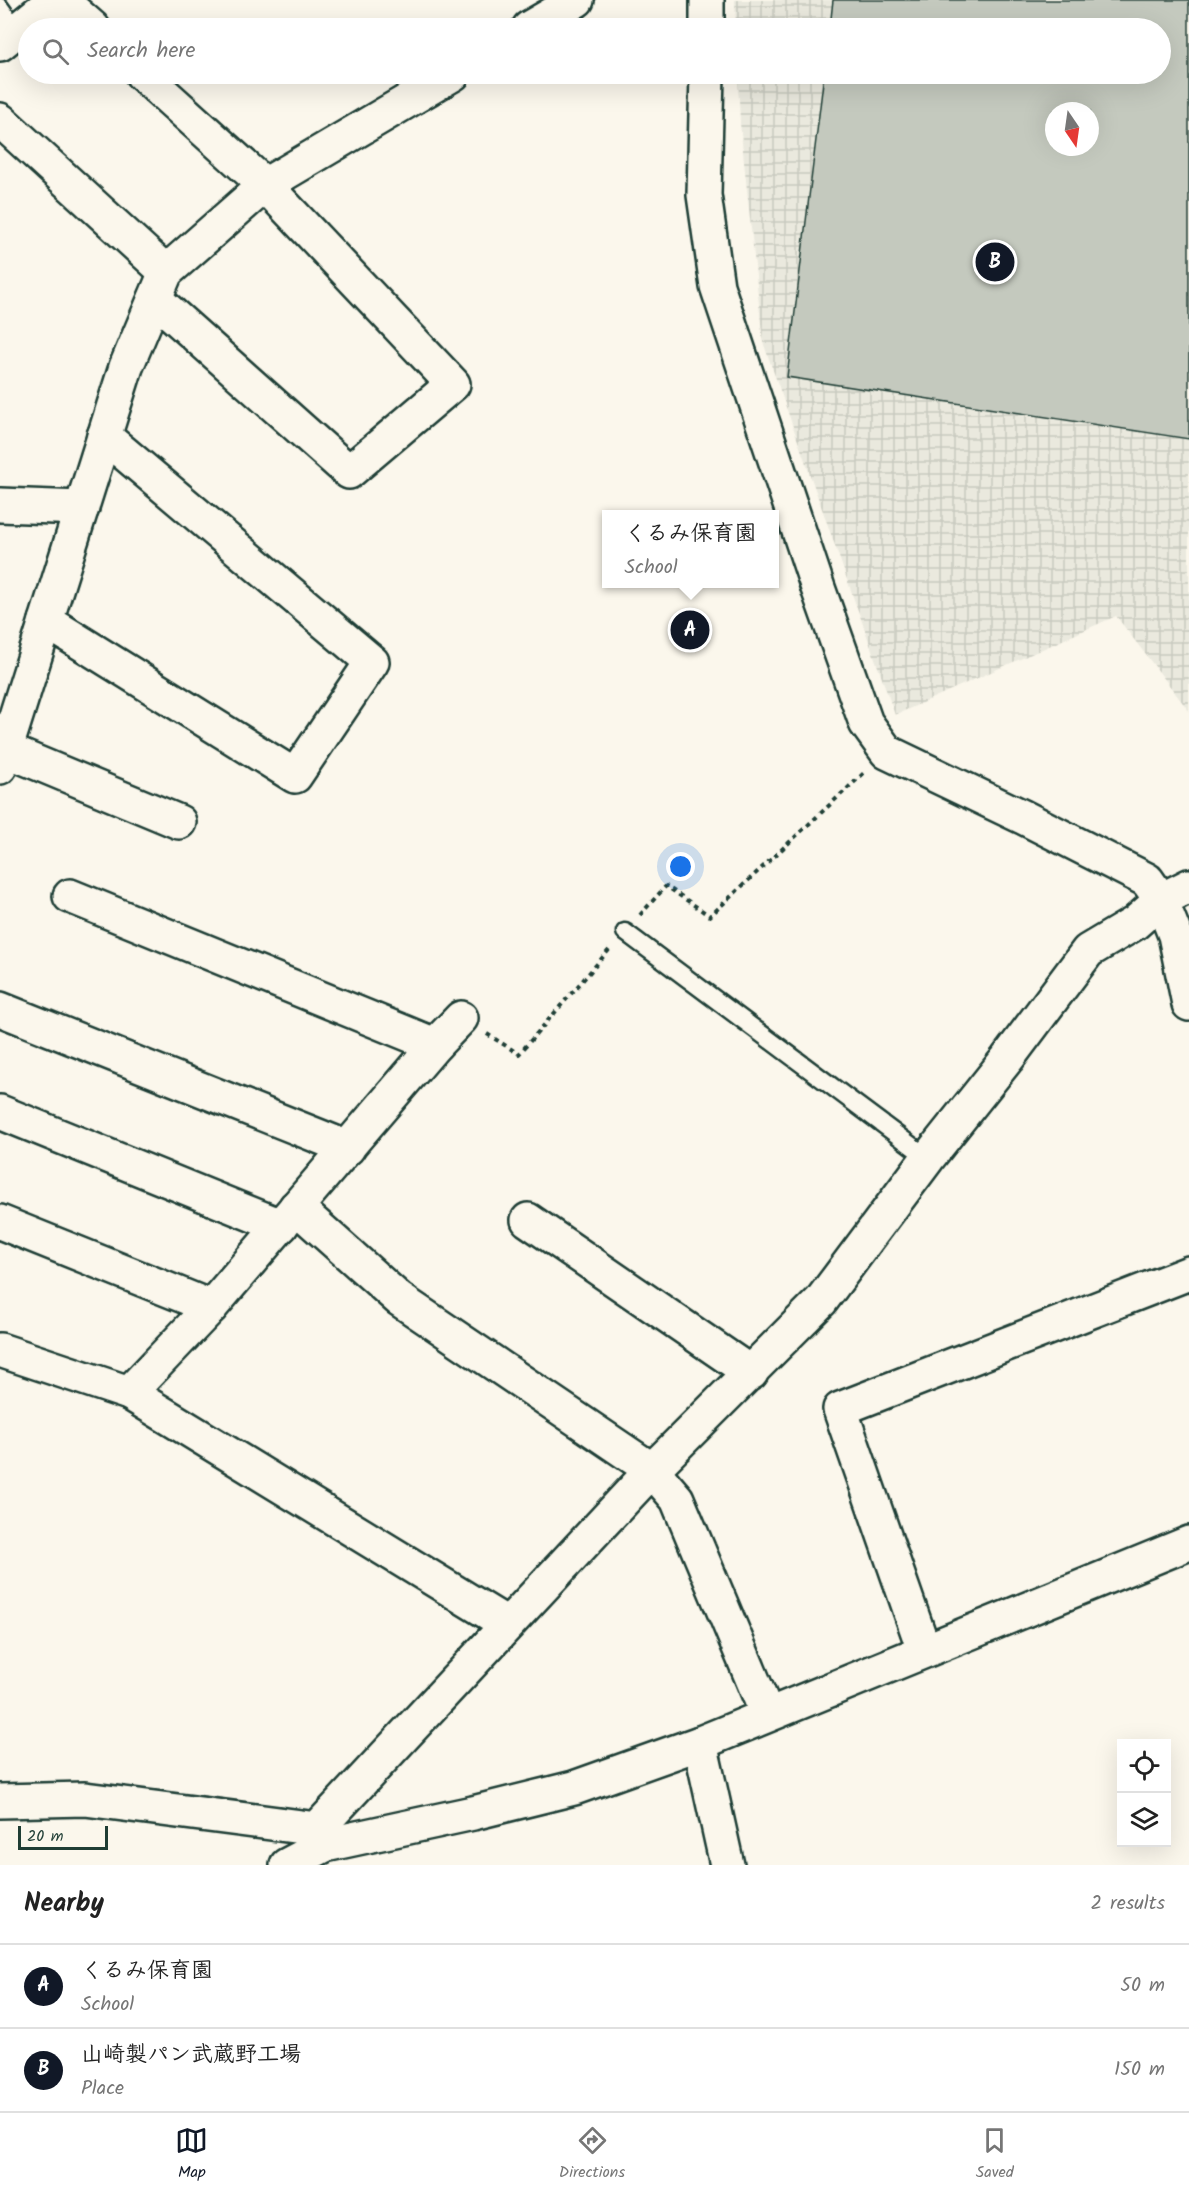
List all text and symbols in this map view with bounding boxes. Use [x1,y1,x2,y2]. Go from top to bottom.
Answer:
search box [18,18,1171,84]
text: Search here [87,34,195,69]
icon: search [39,35,72,68]
north arrow [1045,102,1099,156]
pin: B [976,240,1014,284]
popup [602,510,779,588]
text: くるみ保育園 [624,517,757,552]
text: School [624,552,678,584]
pin: A [670,608,710,652]
your location [666,852,695,881]
map controls [1117,1739,1171,1847]
button: locate [1117,1739,1171,1793]
button: layers [1117,1793,1171,1847]
scale bar [18,1823,108,1850]
text: 20 m [27,1824,63,1849]
text: Nearby [24,1883,104,1925]
text: 2 results [1090,1888,1165,1920]
text: くるみ保育園 [81,1954,213,1989]
text: A [37,1970,50,2002]
text: 50 m [1120,1970,1165,2002]
text: School [81,1989,134,2021]
text: 山崎製パン武蔵野工場 [81,2038,301,2073]
text: B [37,2054,50,2086]
text: 150 m [1114,2054,1165,2086]
text: Place [81,2073,124,2105]
tab: Map [175,2124,208,2185]
tab: Directions [559,2124,625,2185]
tab: Saved [976,2124,1014,2185]

